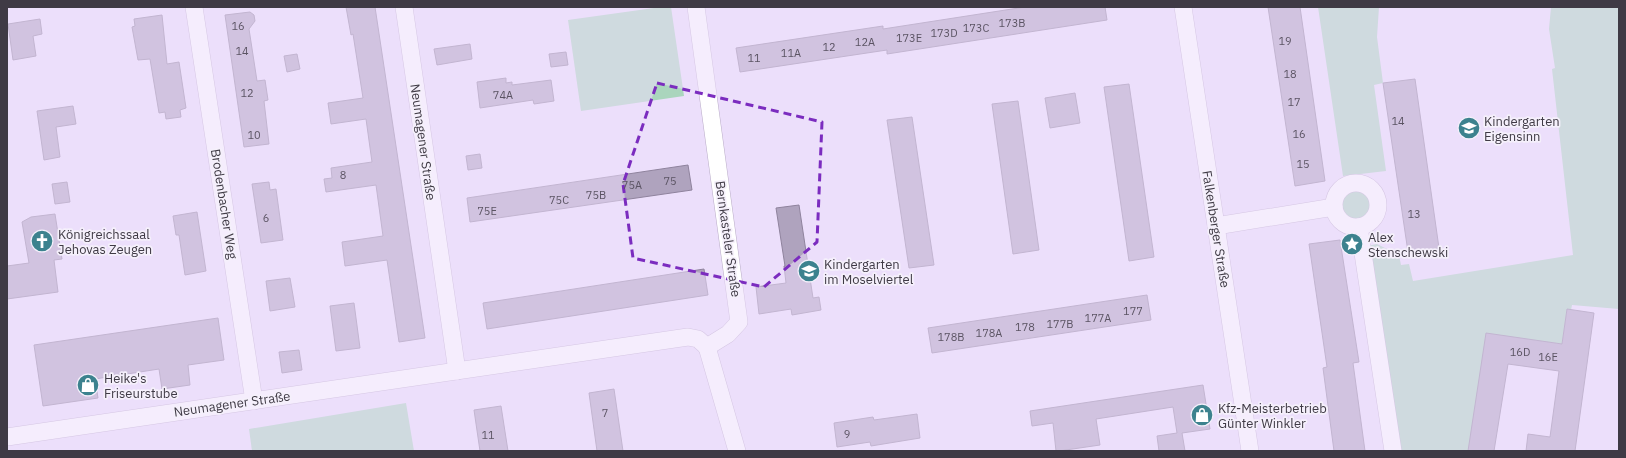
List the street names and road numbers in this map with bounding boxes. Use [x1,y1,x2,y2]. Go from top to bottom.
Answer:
street label: Neumagener Straße [406,83,440,201]
street label: Brodenbacher Weg [207,148,241,260]
street label: Falkenberger Straße [1198,169,1234,289]
street label: Bernkasteler Straße [711,180,745,298]
street label: Neumagener Straße [173,387,291,421]

